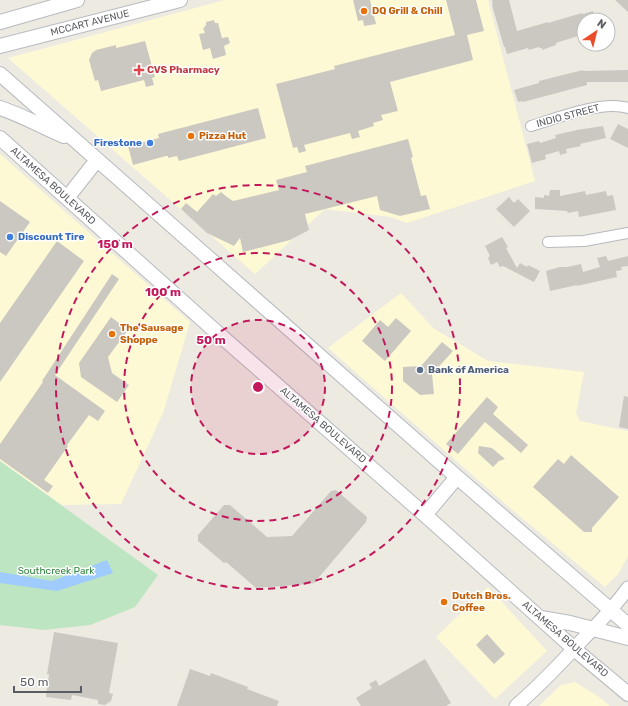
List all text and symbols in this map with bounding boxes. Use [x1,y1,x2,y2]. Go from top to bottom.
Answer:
place label: DQ Grill & Chill [372,5,443,17]
marker: DQ Grill & Chill [359,6,369,16]
street label: MCCART AVENUE [49,7,131,39]
north arrow [576,12,616,52]
text: N [594,17,608,32]
place label: CVS Pharmacy [147,64,220,76]
marker: CVS Pharmacy [134,65,144,75]
street label: INDIO STREET [535,102,601,130]
place label: Pizza Hut [199,130,247,142]
marker: Pizza Hut [186,131,196,141]
place label: Firestone [94,137,142,149]
marker: Firestone [145,138,155,148]
street label: ALTAMESA BOULEVARD [8,145,98,227]
place label: Discount Tire [18,231,84,243]
marker: Discount Tire [5,232,15,242]
text: 150 m [97,237,133,251]
text: 100 m [145,285,181,299]
place label: The Sausage Shoppe [120,322,183,346]
marker: The Sausage Shoppe [107,329,117,339]
text: 50 m [196,333,226,347]
place label: Bank of America [428,364,509,376]
marker: Bank of America [415,365,425,375]
centre of rings [251,380,265,394]
street label: ALTAMESA BOULEVARD [277,384,369,466]
park label: Southcreek Park [18,565,95,577]
place label: Dutch Bros. Coffee [452,590,511,614]
marker: Dutch Bros. Coffee [439,597,449,607]
street label: ALTAMESA BOULEVARD [519,598,611,680]
scale bar [14,668,81,694]
text: 50 m [20,675,48,689]

